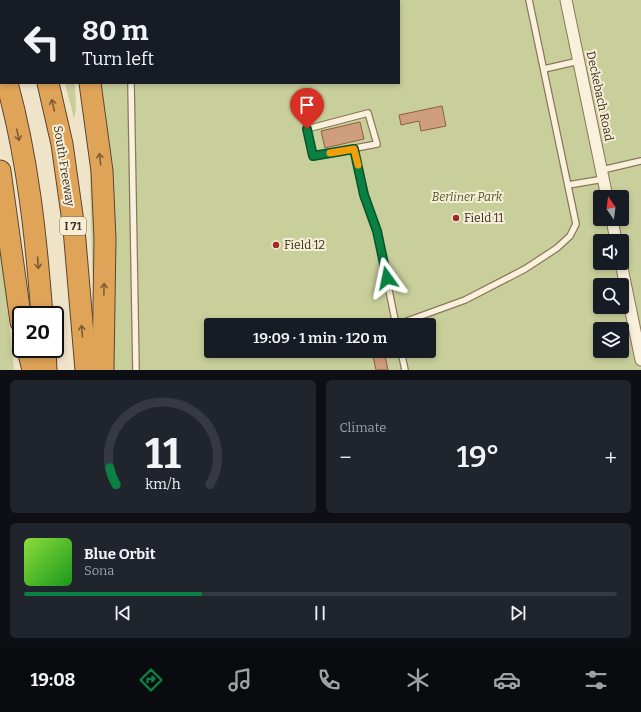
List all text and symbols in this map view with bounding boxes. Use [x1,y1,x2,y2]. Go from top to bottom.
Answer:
text: 80 m [82,14,148,47]
icon: left [16,16,68,68]
text: Turn left [82,48,154,70]
street label: Deckebach Road [584,50,616,142]
pin [290,88,324,129]
icon: arrive [296,94,318,116]
one-way arrow [48,99,56,112]
street label: South Freeway [51,124,77,208]
one-way arrow [15,128,23,141]
one-way arrow [97,153,104,166]
park label: Berliner Park [432,190,503,204]
north arrow [593,190,629,226]
map controls [593,190,629,358]
place label: Field 11 [464,211,504,225]
marker: Field 11 [451,213,461,223]
road number: I 71 [60,217,86,235]
button: sound [593,234,629,270]
place label: Field 12 [284,238,325,252]
marker: Field 12 [271,240,281,250]
one-way arrow [35,256,42,269]
position arrow [366,257,408,299]
button: search [593,278,629,314]
one-way arrow [100,283,108,296]
speed limit sign: 20 [12,306,64,358]
button: layers [593,322,629,358]
one-way arrow [79,325,86,338]
text: 19:09 · 1 min · 120 m [253,329,387,347]
text: Climate [340,420,386,435]
text: 11 [145,428,181,478]
text: 19° [456,439,500,475]
text: − [340,444,352,471]
text: + [604,444,617,471]
text: km/h [145,475,181,492]
text: Blue Orbit [84,545,156,563]
text: Sona [84,563,114,578]
icon: previous [112,602,134,624]
icon: pause [309,602,331,624]
icon: next [507,602,529,624]
icon: directions [137,666,165,694]
icon: music [226,666,254,694]
icon: phone [315,666,343,694]
icon: climate [404,666,432,694]
icon: car [493,666,521,694]
icon: filters [582,666,610,694]
text: 19:08 [31,669,75,691]

